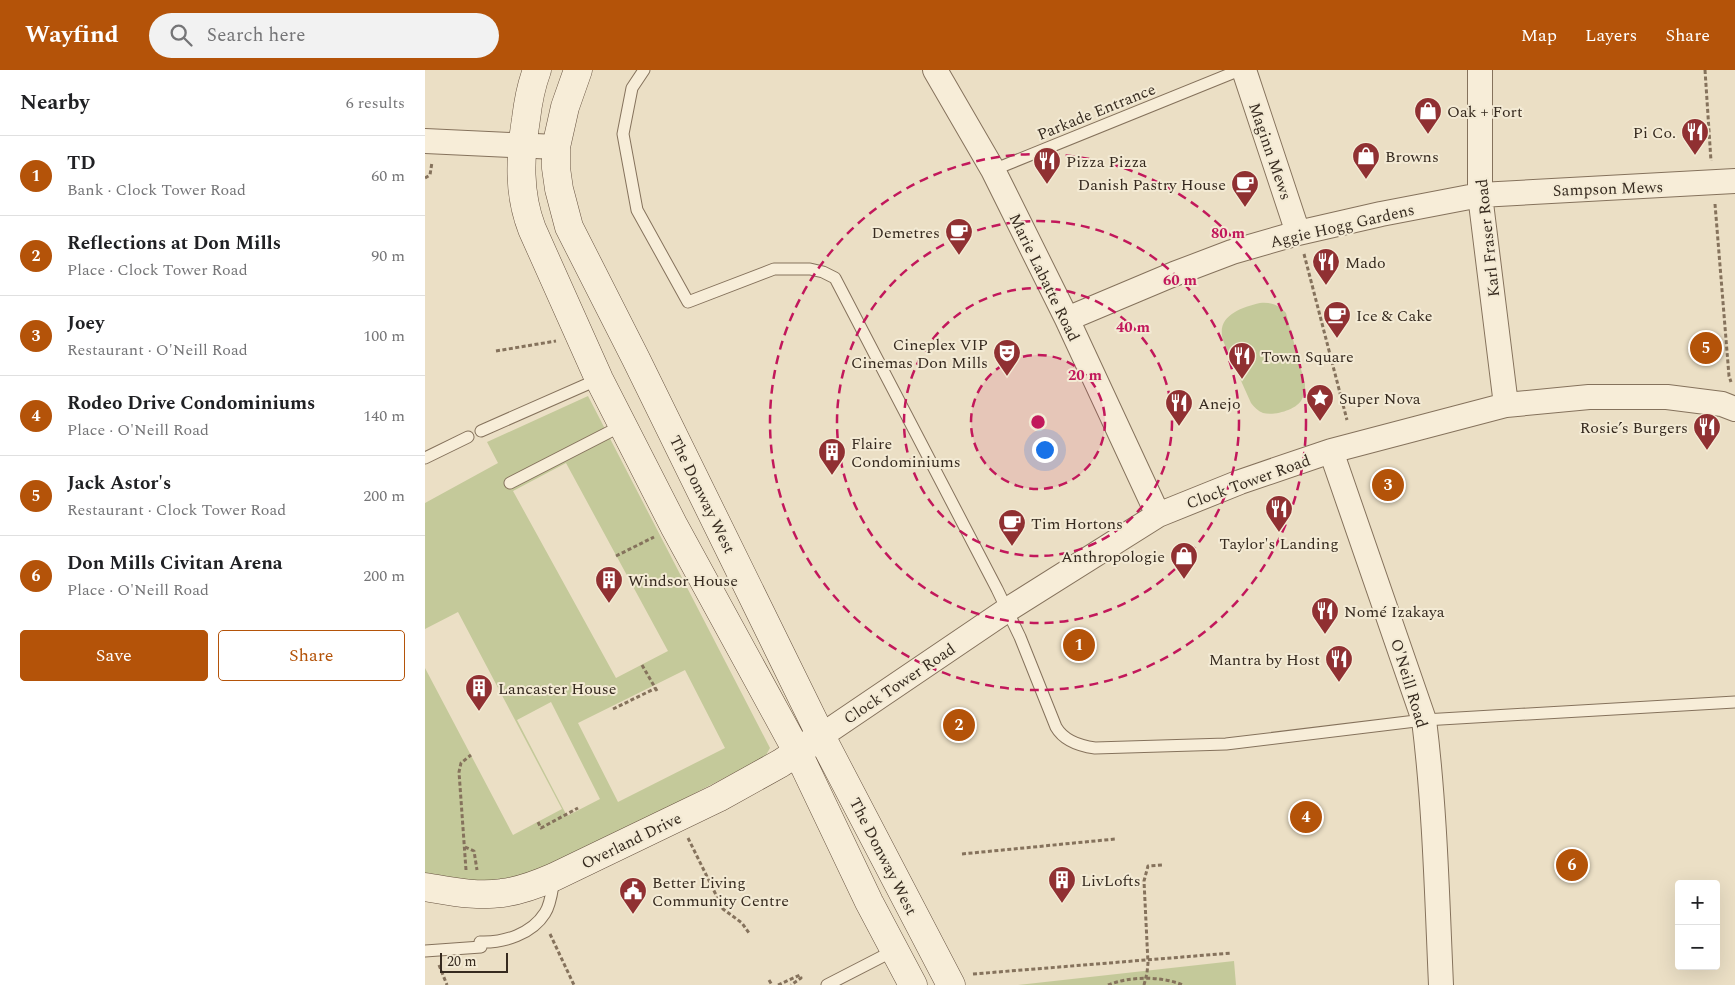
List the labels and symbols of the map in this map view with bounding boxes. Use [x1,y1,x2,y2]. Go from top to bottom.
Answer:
street label: Parkade Entrance [1034,77,1159,147]
shop icon: Oak + Fort [1413,96,1443,135]
street label: Maginn Mews [1242,99,1298,203]
place label: Oak + Fort [1447,100,1523,124]
restaurant icon: Pi Co. [1680,117,1710,156]
place label: Pi Co. [1633,121,1676,145]
shop icon: Browns [1351,141,1381,180]
place label: Browns [1385,145,1439,169]
restaurant icon: Pizza Pizza [1032,146,1062,185]
place label: Pizza Pizza [1066,150,1147,174]
cafe icon: Danish Pastry House [1230,169,1260,208]
place label: Danish Pastry House [1078,173,1226,197]
street label: Sampson Mews [1552,175,1664,203]
street label: Karl Fraser Road [1470,178,1506,298]
street label: Aggie Hogg Gardens [1268,198,1417,254]
street label: Marie Labatte Road [1003,209,1086,346]
cafe icon: Demetres [944,217,974,256]
place label: Demetres [872,221,940,245]
text: 80 m [1211,222,1246,245]
restaurant icon: Mado [1311,247,1341,286]
place label: Mado [1345,251,1386,275]
text: 60 m [1163,269,1198,292]
cafe icon: Ice & Cake [1322,300,1352,339]
place label: Ice & Cake [1356,304,1432,328]
text: 40 m [1116,316,1151,339]
pin: 5 [1690,329,1722,367]
place label: Cineplex VIP Cinemas Don Mills [851,333,988,375]
theatre icon: Cineplex VIP Cinemas Don Mills [992,338,1022,377]
restaurant icon: Town Square [1227,341,1257,380]
place label: Town Square [1261,345,1354,369]
text: 20 m [1068,364,1103,387]
place icon: Super Nova [1305,383,1335,422]
place label: Super Nova [1339,387,1421,411]
restaurant icon: Anejo [1164,388,1194,427]
place label: Anejo [1198,392,1241,416]
restaurant icon: Rosie’s Burgers [1692,412,1722,451]
centre of rings [1029,413,1047,431]
place label: Rosie’s Burgers [1580,416,1688,440]
street label: The Donway West [663,431,741,558]
place label: Flaire Condominiums [851,432,961,474]
building icon: Flaire Condominiums [817,437,847,476]
your location [1032,437,1058,463]
street label: Clock Tower Road [1183,448,1314,516]
pin: 3 [1372,466,1404,504]
restaurant icon: Taylor's Landing [1264,494,1294,533]
cafe icon: Tim Hortons [997,508,1027,547]
place label: Tim Hortons [1031,512,1123,536]
place label: Taylor's Landing [1219,532,1339,556]
shop icon: Anthropologie [1169,541,1199,580]
place label: Anthropologie [1061,545,1165,569]
building icon: Windsor House [594,565,624,604]
place label: Windsor House [628,569,738,593]
restaurant icon: Nomé Izakaya [1310,596,1340,635]
place label: Nomé Izakaya [1344,600,1445,624]
pin: 1 [1063,626,1095,664]
street label: O'Neill Road [1384,636,1434,731]
street label: Clock Tower Road [839,637,960,730]
restaurant icon: Mantra by Host [1324,644,1354,683]
place label: Mantra by Host [1209,648,1320,672]
building icon: Lancaster House [464,673,494,712]
place label: Lancaster House [498,677,616,701]
pin: 2 [943,706,975,744]
street label: The Donway West [843,794,923,920]
pin: 4 [1290,798,1322,836]
street label: Overland Drive [577,806,686,876]
pin: 6 [1556,846,1588,884]
building icon: LivLofts [1047,865,1077,904]
place label: LivLofts [1081,869,1141,893]
place label: Better Living Community Centre [652,871,789,913]
public building icon: Better Living Community Centre [618,876,648,915]
scale bar [440,950,507,973]

